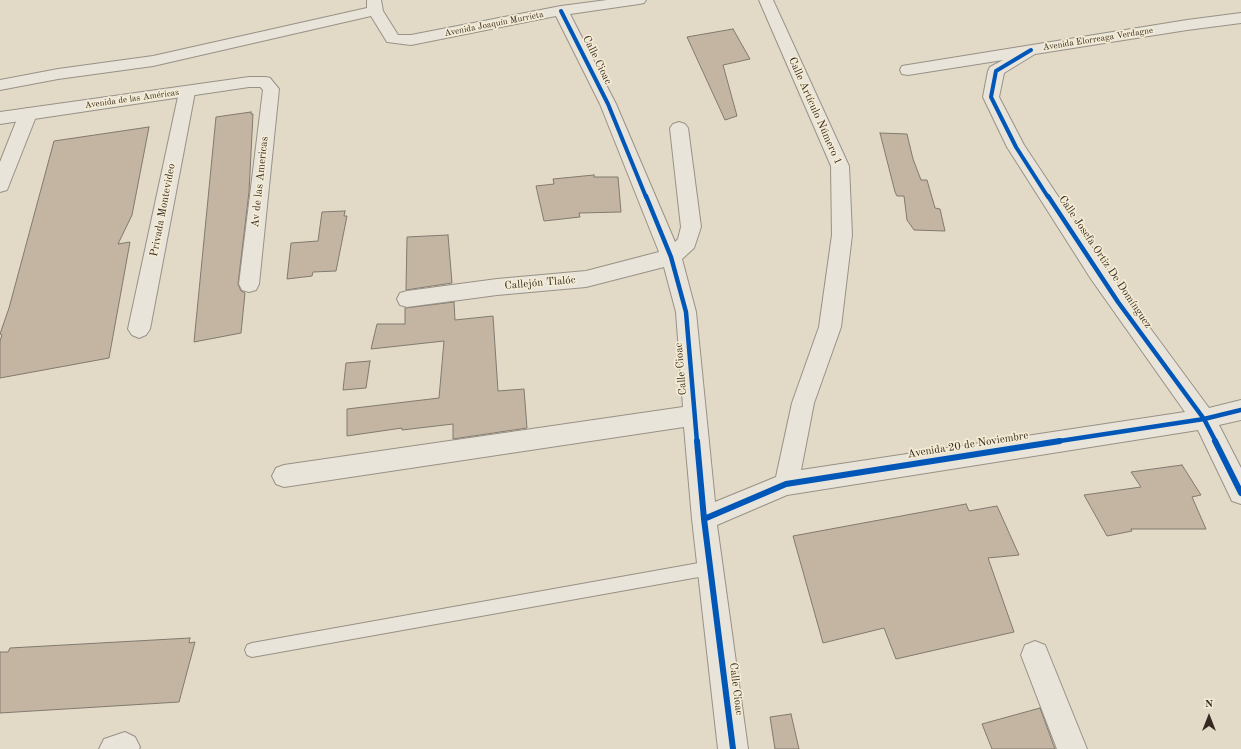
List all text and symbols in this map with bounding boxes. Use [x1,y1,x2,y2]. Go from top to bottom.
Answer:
street label: Avenida Joaquín Murrieta [444,9,544,39]
street label: Avenida Elorreaga Verdagne [1042,25,1154,53]
street label: Calle Cioac [579,33,615,87]
street label: Calle Artículo Número 1 [785,55,845,167]
street label: Avenida de las Américas [84,87,180,111]
street label: Av de las Americas [249,136,271,228]
street label: Privada Montevideo [147,162,179,258]
street label: Calle Josefa Ortiz De Domínguez [1056,193,1154,331]
street label: Callejón Tlalóc [504,273,576,293]
street label: Calle Cioac [672,342,690,396]
street label: Avenida 20 de Noviembre [907,429,1029,461]
street label: Calle Cioac [726,662,746,716]
north arrow [1189,697,1229,737]
text: N [1205,699,1213,710]

